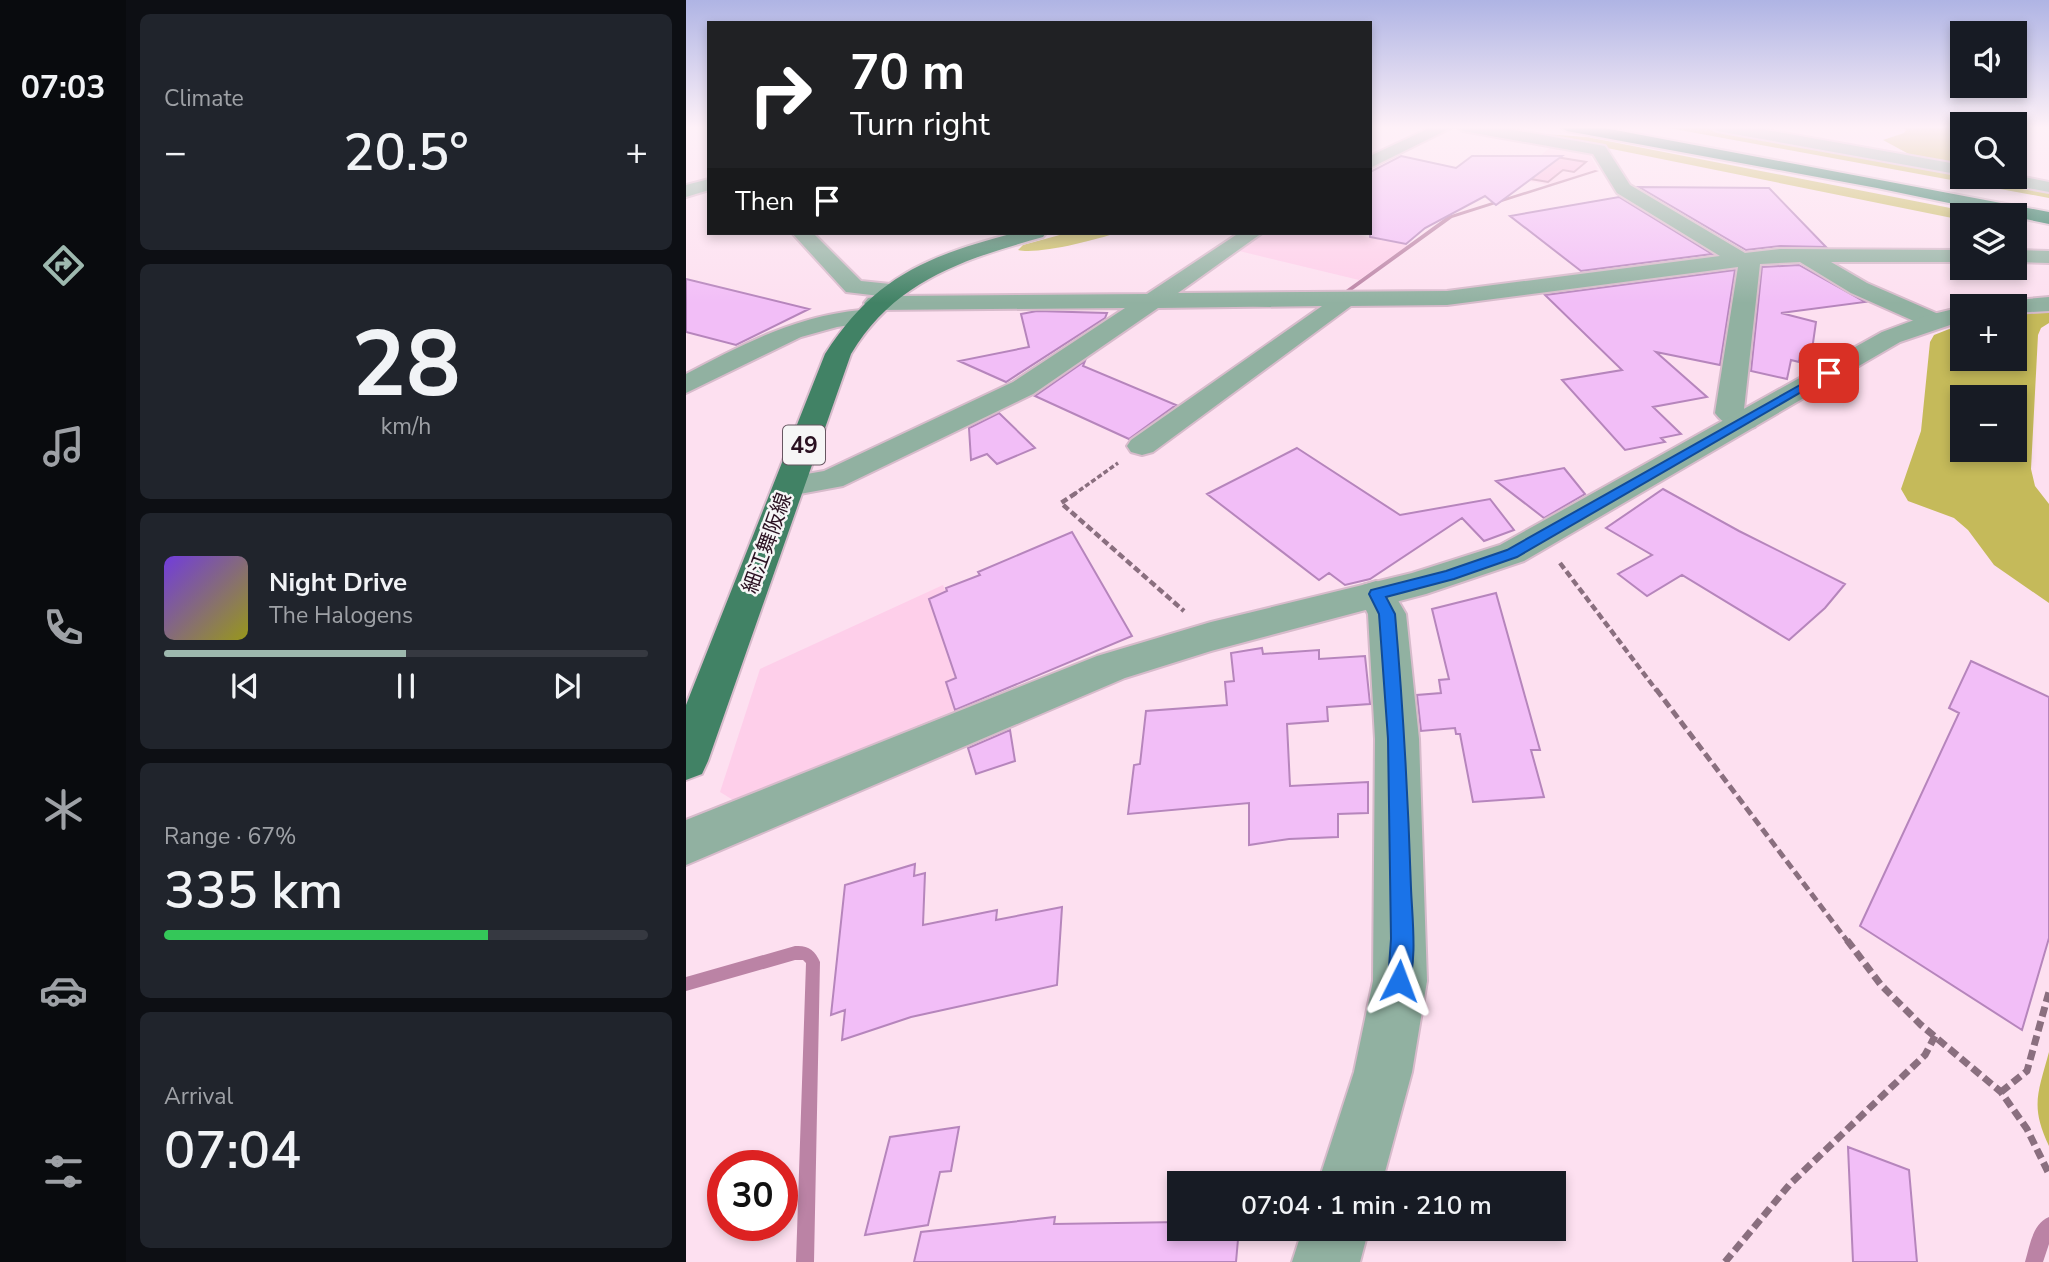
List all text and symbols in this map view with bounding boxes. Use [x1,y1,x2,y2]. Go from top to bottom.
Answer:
map controls [1950,21,2027,462]
button: sound [1950,21,2027,98]
text: 70 m [850,39,965,106]
icon: right [735,49,826,140]
text: 07:03 [21,66,105,109]
text: Climate [164,83,244,114]
text: Turn right [850,103,990,146]
button: search [1950,112,2027,189]
text: 20.5° [343,117,469,188]
text: − [164,127,187,178]
text: + [625,127,648,178]
icon: arrive [808,182,846,220]
text: Then [735,184,794,219]
button: layers [1950,203,2027,280]
icon: directions [39,241,88,290]
button: + [1950,294,2027,371]
text: 28 [351,303,461,427]
pin [1799,343,1859,403]
icon: arrive [1810,354,1848,392]
button: − [1950,385,2027,462]
text: km/h [381,411,431,442]
icon: music [39,422,88,471]
road number: 49 [783,426,825,464]
street label: 細江舞阪線 [736,489,798,597]
text: Night Drive [269,565,407,600]
text: The Halogens [269,600,413,631]
icon: phone [39,603,88,652]
icon: previous [226,667,264,705]
icon: pause [387,667,425,705]
icon: next [548,667,586,705]
icon: climate [39,785,88,834]
text: Range · 67% [164,821,296,852]
text: 335 km [164,855,343,926]
position arrow [1362,944,1436,1018]
icon: car [39,966,88,1015]
text: Arrival [164,1081,233,1112]
text: 07:04 [164,1115,301,1186]
icon: filters [39,1147,88,1196]
speed limit sign: 30 [707,1150,798,1241]
text: 07:04 · 1 min · 210 m [1241,1188,1492,1223]

